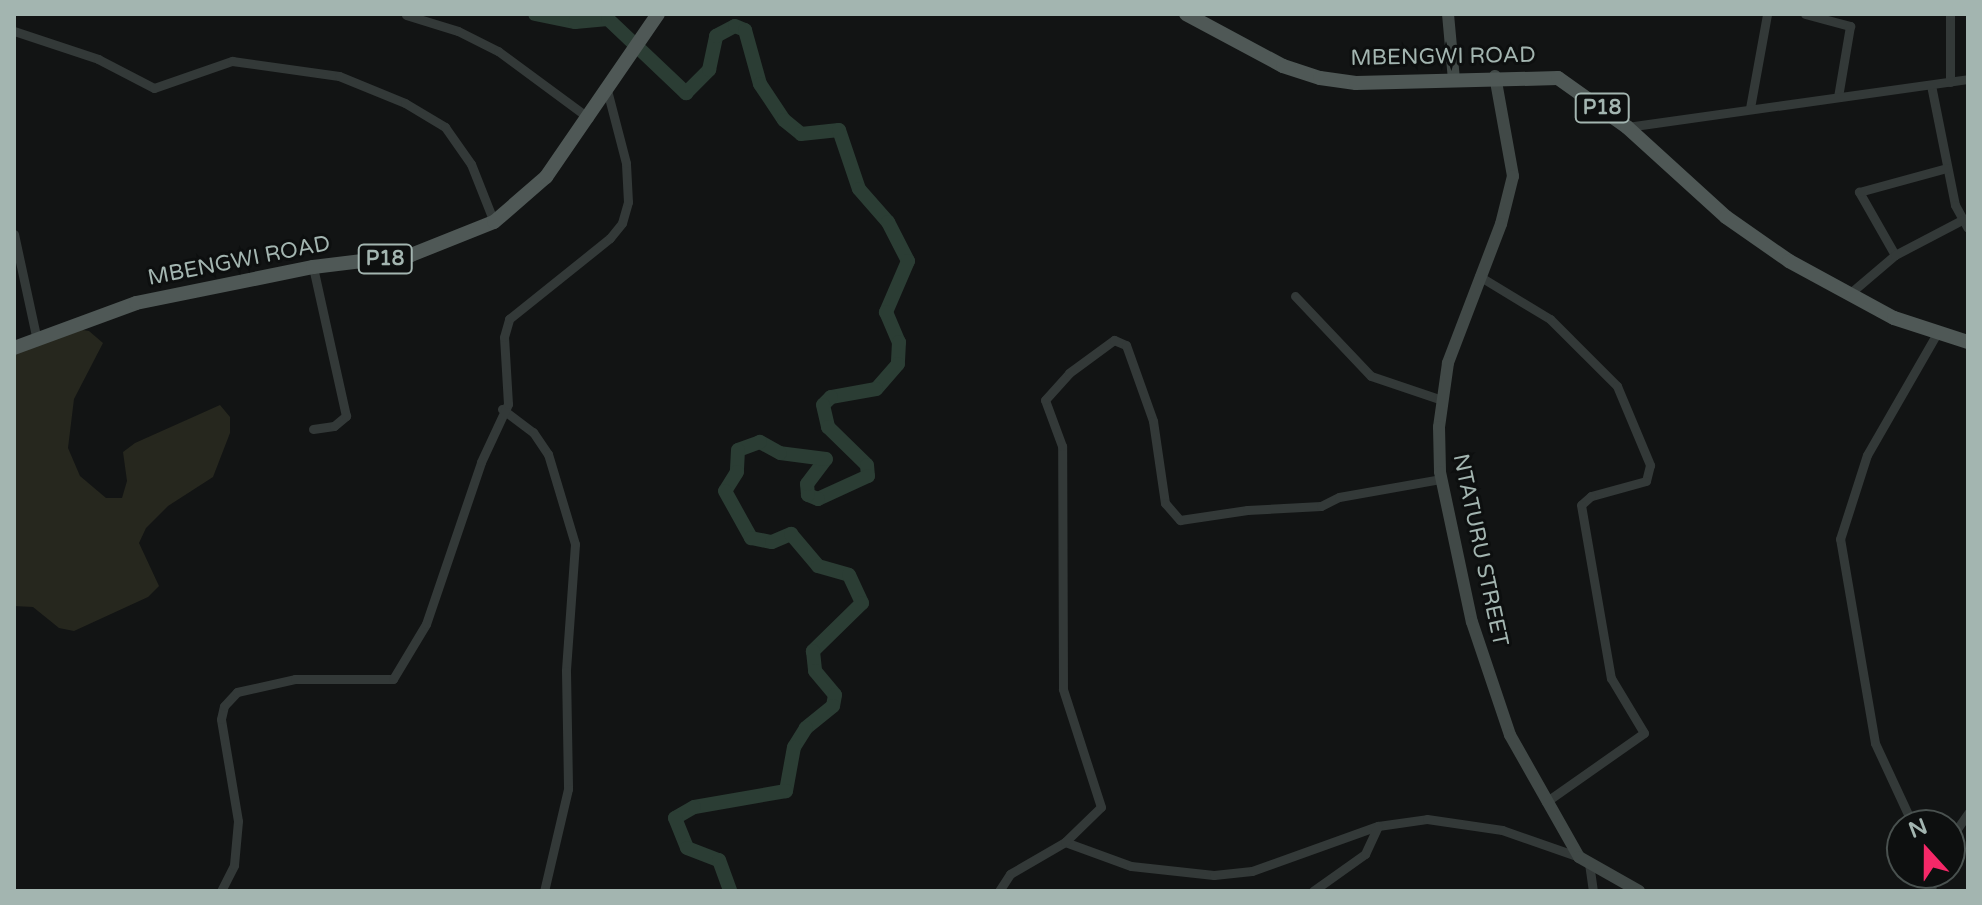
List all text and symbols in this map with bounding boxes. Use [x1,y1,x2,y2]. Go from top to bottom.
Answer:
street label: MBENGWI ROAD [1350,42,1536,72]
road number: P18 [1574,92,1630,124]
street label: MBENGWI ROAD [146,230,332,292]
road number: P18 [357,243,413,275]
street label: NTATURU STREET [1447,451,1513,649]
north arrow [1886,809,1966,889]
text: N [1905,813,1931,844]

